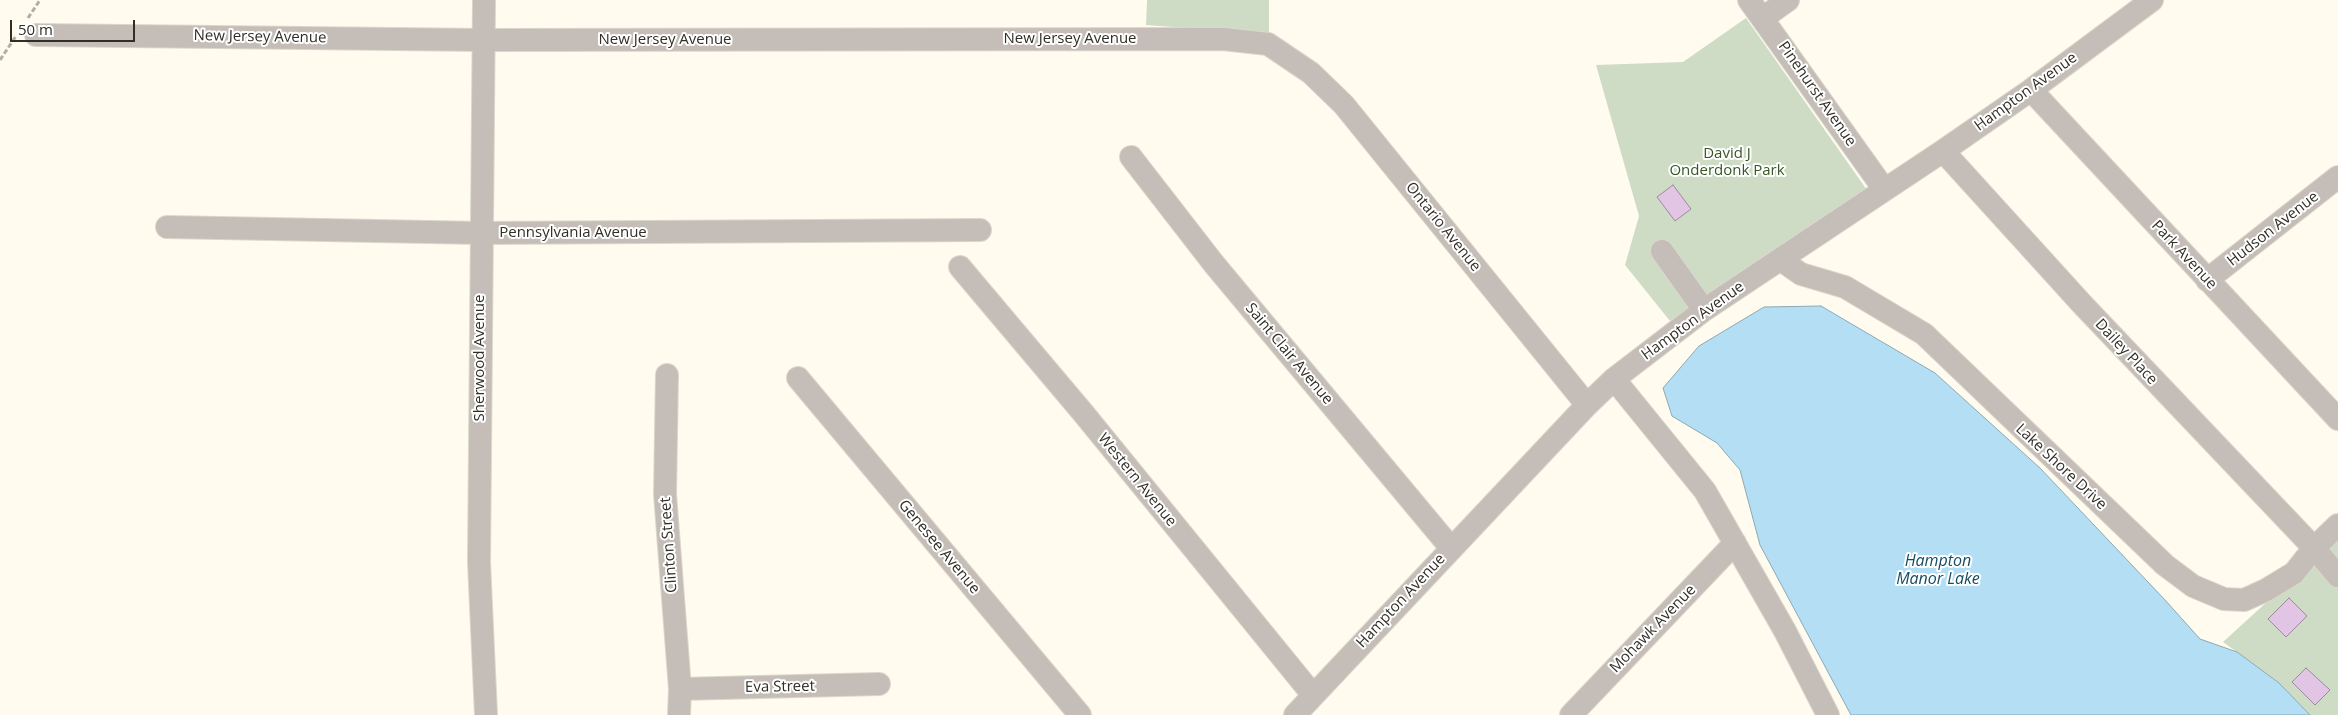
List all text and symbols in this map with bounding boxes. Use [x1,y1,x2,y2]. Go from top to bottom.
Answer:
scale bar [12,10,138,42]
text: 50 m [18,19,53,39]
street label: New Jersey Avenue [193,27,327,47]
street label: New Jersey Avenue [1003,30,1137,48]
street label: New Jersey Avenue [598,31,732,49]
street label: Pinehurst Avenue [1774,38,1860,150]
street label: Hampton Avenue [1971,49,2081,135]
park label: David J Onderdonk Park [1669,145,1785,180]
street label: Ontario Avenue [1402,179,1484,275]
street label: Hudson Avenue [2224,188,2322,270]
street label: Park Avenue [2148,217,2220,293]
street label: Pennsylvania Avenue [499,224,647,242]
street label: Hampton Avenue [1638,278,1748,364]
street label: Sherwood Avenue [471,295,489,421]
street label: Saint Clair Avenue [1241,300,1337,408]
street label: Dailey Place [2091,315,2161,389]
street label: Lake Shore Drive [2012,420,2110,514]
street label: Western Avenue [1094,430,1180,530]
street label: Genesee Avenue [894,496,984,598]
street label: Clinton Street [657,497,681,593]
street label: Hampton Avenue [1353,550,1449,652]
water label: Hampton Manor Lake [1896,551,1980,589]
street label: Mohawk Avenue [1606,581,1700,677]
street label: Eva Street [745,677,815,697]

